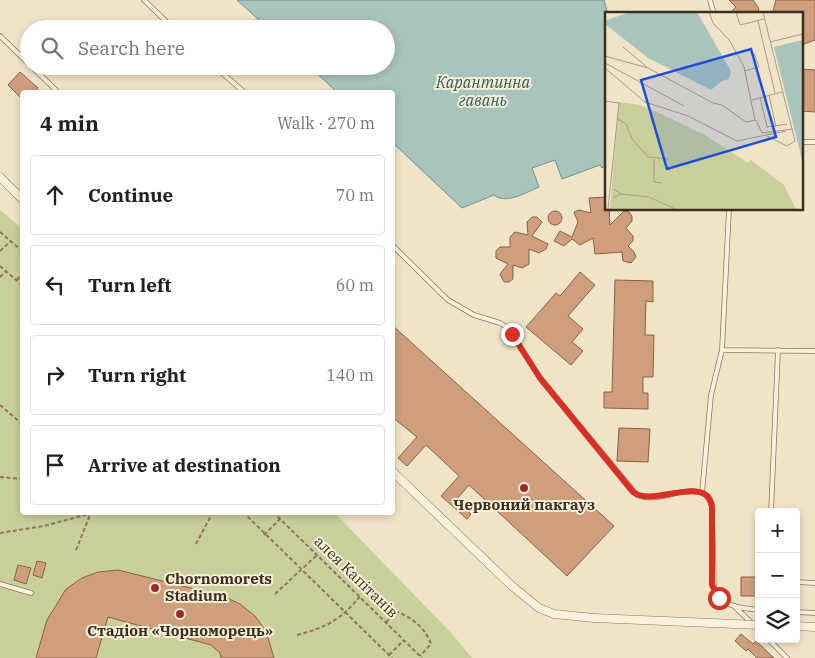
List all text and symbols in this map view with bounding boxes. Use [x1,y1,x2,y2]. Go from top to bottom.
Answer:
inset map [605,12,802,210]
search box [20,20,395,75]
icon: search [38,34,66,62]
text: Search here [78,36,185,60]
water label: Карантинна гавань [435,72,530,110]
text: 4 min [40,109,99,137]
text: Walk · 270 m [277,113,375,133]
icon: ahead [41,181,69,209]
text: Continue [88,183,173,207]
text: 70 m [336,185,374,205]
icon: left [41,271,69,299]
text: Turn left [88,273,171,297]
text: 60 m [336,275,374,295]
route end [501,323,524,346]
icon: right [41,361,69,389]
text: Turn right [88,363,186,387]
text: 140 m [326,365,374,385]
icon: arrive [41,451,69,479]
text: Arrive at destination [88,453,281,477]
marker: Червоний пакгауз [518,482,530,494]
place label: Червоний пакгауз [453,495,595,514]
map controls [755,508,800,643]
button: + [755,508,800,553]
street label: алея Капітанів [310,532,402,622]
button: − [755,553,800,598]
place label: Chornomorets Stadium [165,569,272,605]
marker: Chornomorets Stadium [149,582,161,594]
route start [708,587,731,610]
button: layers [755,598,800,643]
marker: Стадіон «Чорноморець» [174,608,186,620]
place label: Стадіон «Чорноморець» [87,621,273,640]

